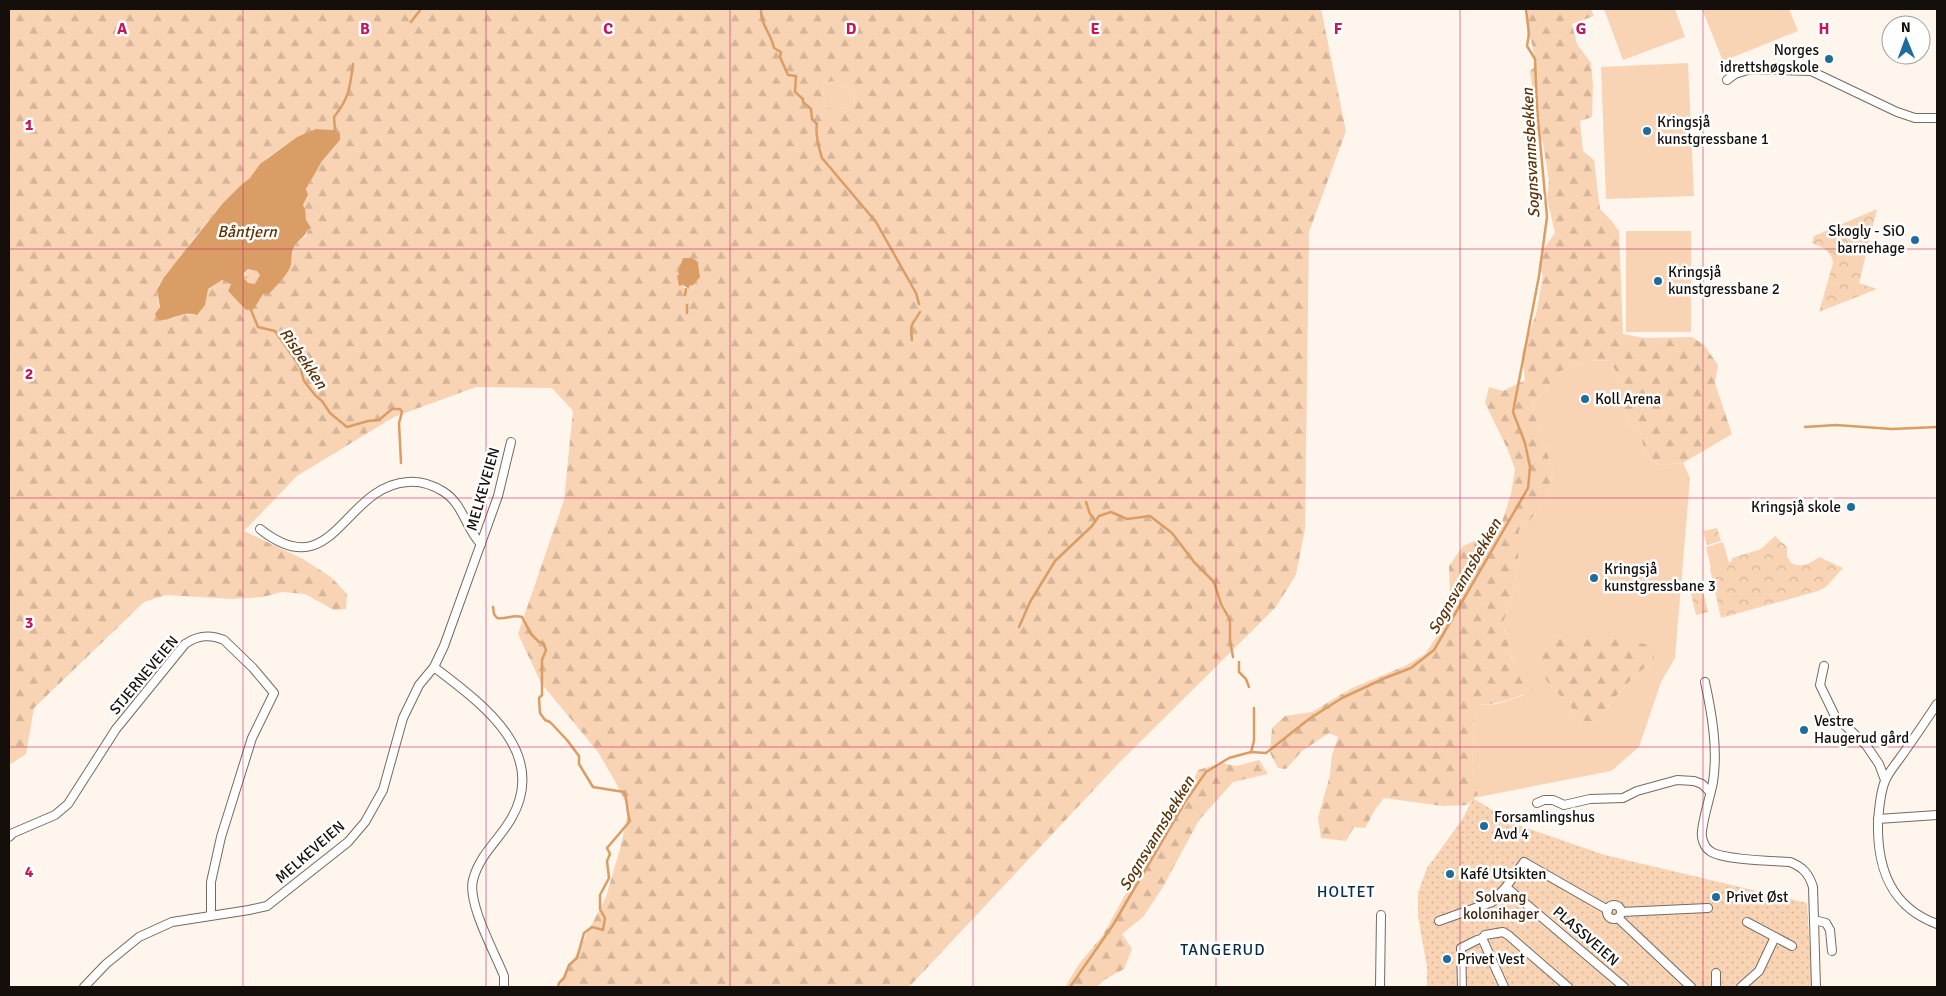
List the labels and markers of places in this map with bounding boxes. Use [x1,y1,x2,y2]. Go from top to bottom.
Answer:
place label: Norges idrettshøgskole [1720,41,1819,76]
marker: Norges idrettshøgskole [1823,53,1835,65]
place label: Kringsjå kunstgressbane 1 [1657,113,1769,148]
marker: Kringsjå kunstgressbane 1 [1641,125,1653,137]
place label: Skogly - SiO barnehage [1828,222,1905,257]
marker: Skogly - SiO barnehage [1909,234,1921,246]
place label: Kringsjå kunstgressbane 2 [1668,263,1780,298]
marker: Kringsjå kunstgressbane 2 [1652,275,1664,287]
place label: Koll Arena [1595,390,1661,408]
marker: Koll Arena [1579,393,1591,405]
place label: Kringsjå skole [1751,498,1841,516]
marker: Kringsjå skole [1845,501,1857,513]
place label: Kringsjå kunstgressbane 3 [1604,560,1716,595]
marker: Kringsjå kunstgressbane 3 [1588,572,1600,584]
place label: Vestre Haugerud gård [1814,712,1909,747]
marker: Vestre Haugerud gård [1798,724,1810,736]
place label: Forsamlingshus Avd 4 [1494,808,1595,843]
marker: Forsamlingshus Avd 4 [1478,820,1490,832]
place label: Kafé Utsikten [1460,865,1547,883]
marker: Kafé Utsikten [1444,868,1456,880]
place label: Privet Øst [1726,888,1788,906]
marker: Privet Øst [1710,891,1722,903]
place label: Privet Vest [1457,950,1525,968]
marker: Privet Vest [1441,953,1453,965]

